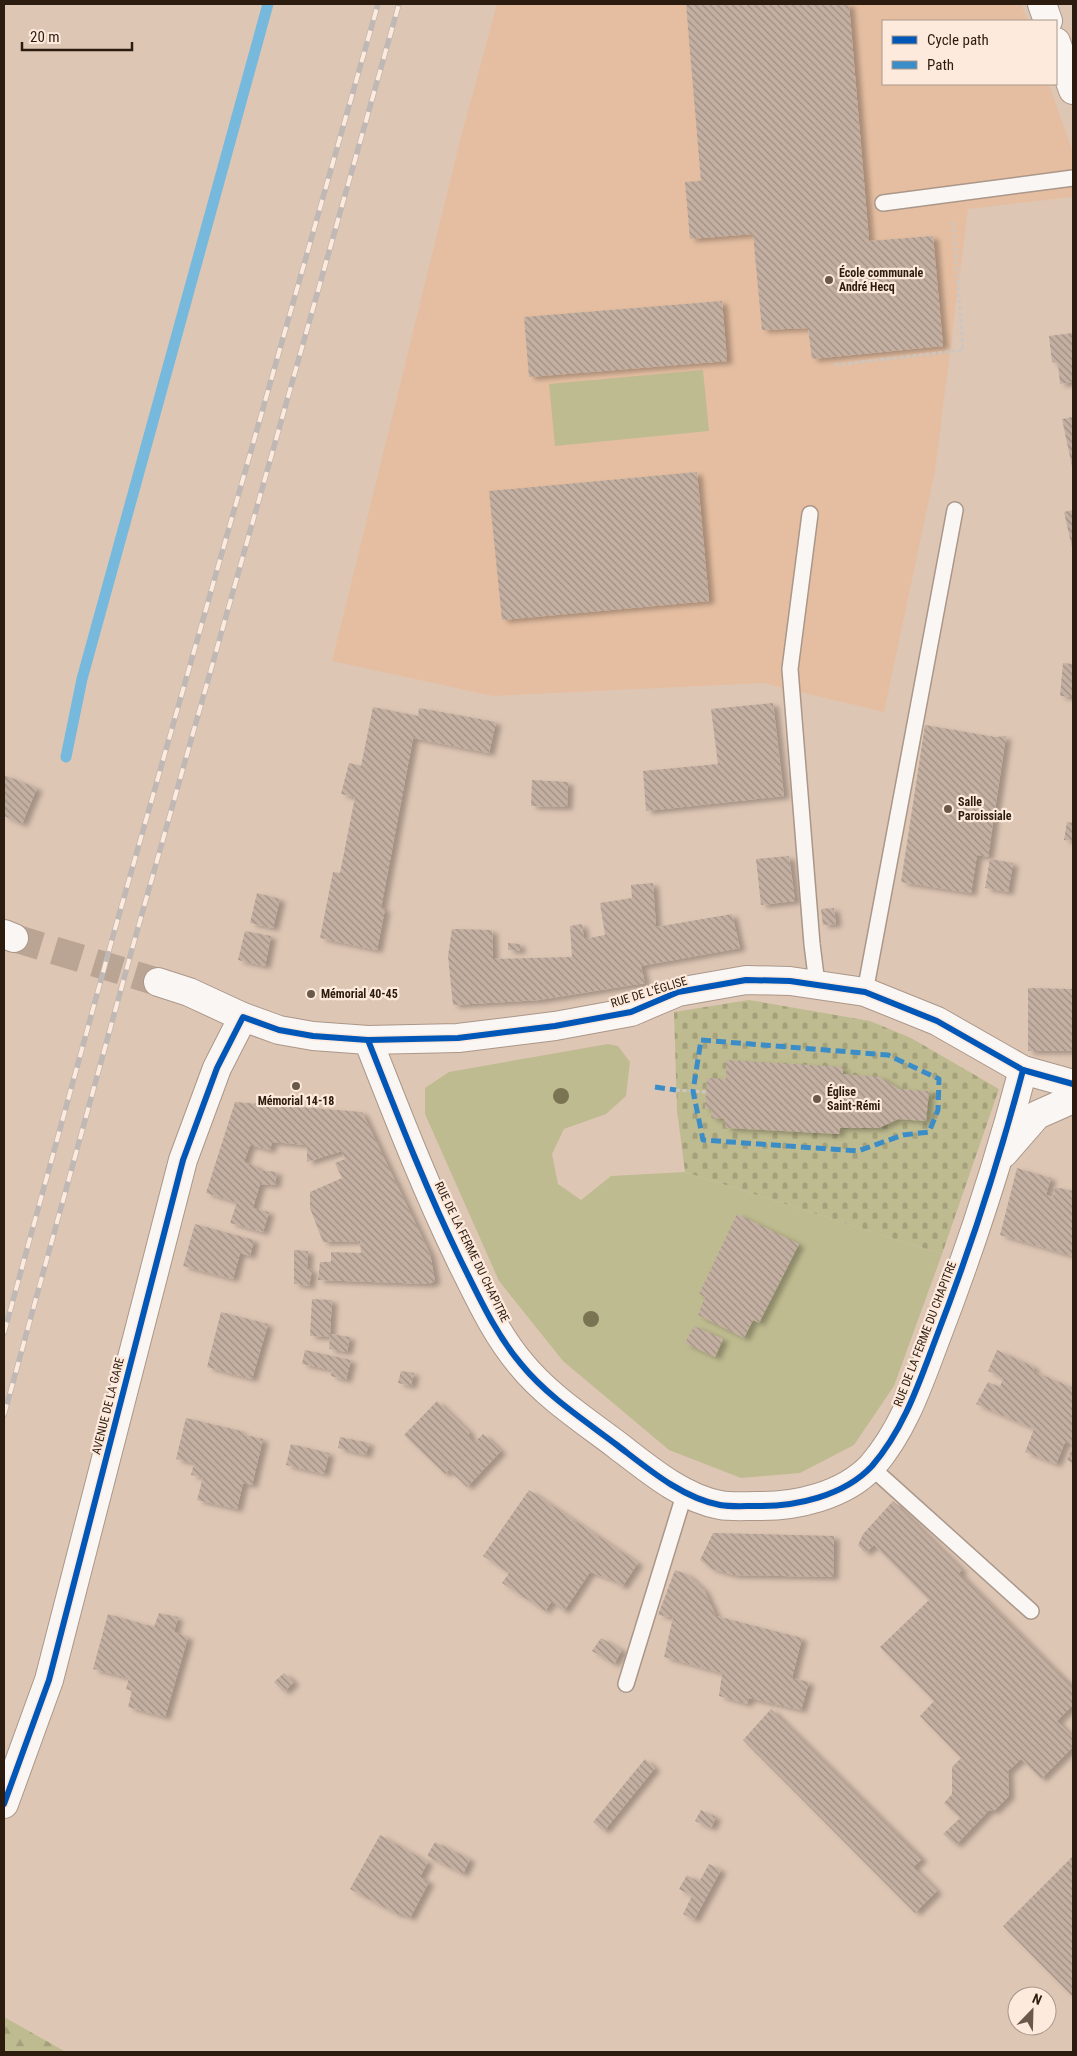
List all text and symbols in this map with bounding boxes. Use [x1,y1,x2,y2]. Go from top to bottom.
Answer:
scale bar [22,20,132,52]
legend [882,20,1057,85]
text: 20 m [30,28,60,46]
text: Cycle path [927,31,989,49]
text: Path [927,56,954,74]
place label: École communale André Hecq [839,265,924,294]
marker: École communale André Hecq [823,274,835,286]
place label: Salle Paroissiale [958,795,1012,823]
marker: Salle Paroissiale [942,803,954,815]
street label: RUE DE L'ÉGLISE [609,973,689,1010]
place label: Mémorial 40-45 [321,987,398,1001]
marker: Mémorial 40-45 [305,988,317,1000]
marker: Mémorial 14-18 [290,1080,302,1092]
place label: Église Saint-Rémi [827,1084,880,1113]
marker: Église Saint-Rémi [811,1093,823,1105]
place label: Mémorial 14-18 [258,1094,334,1108]
street label: RUE DE LA FERME DU CHAPITRE [432,1180,512,1325]
street label: RUE DE LA FERME DU CHAPITRE [891,1259,959,1409]
street label: AVENUE DE LA GARE [89,1356,127,1456]
north arrow [1007,1986,1057,2036]
text: N [1030,1990,1044,2008]

